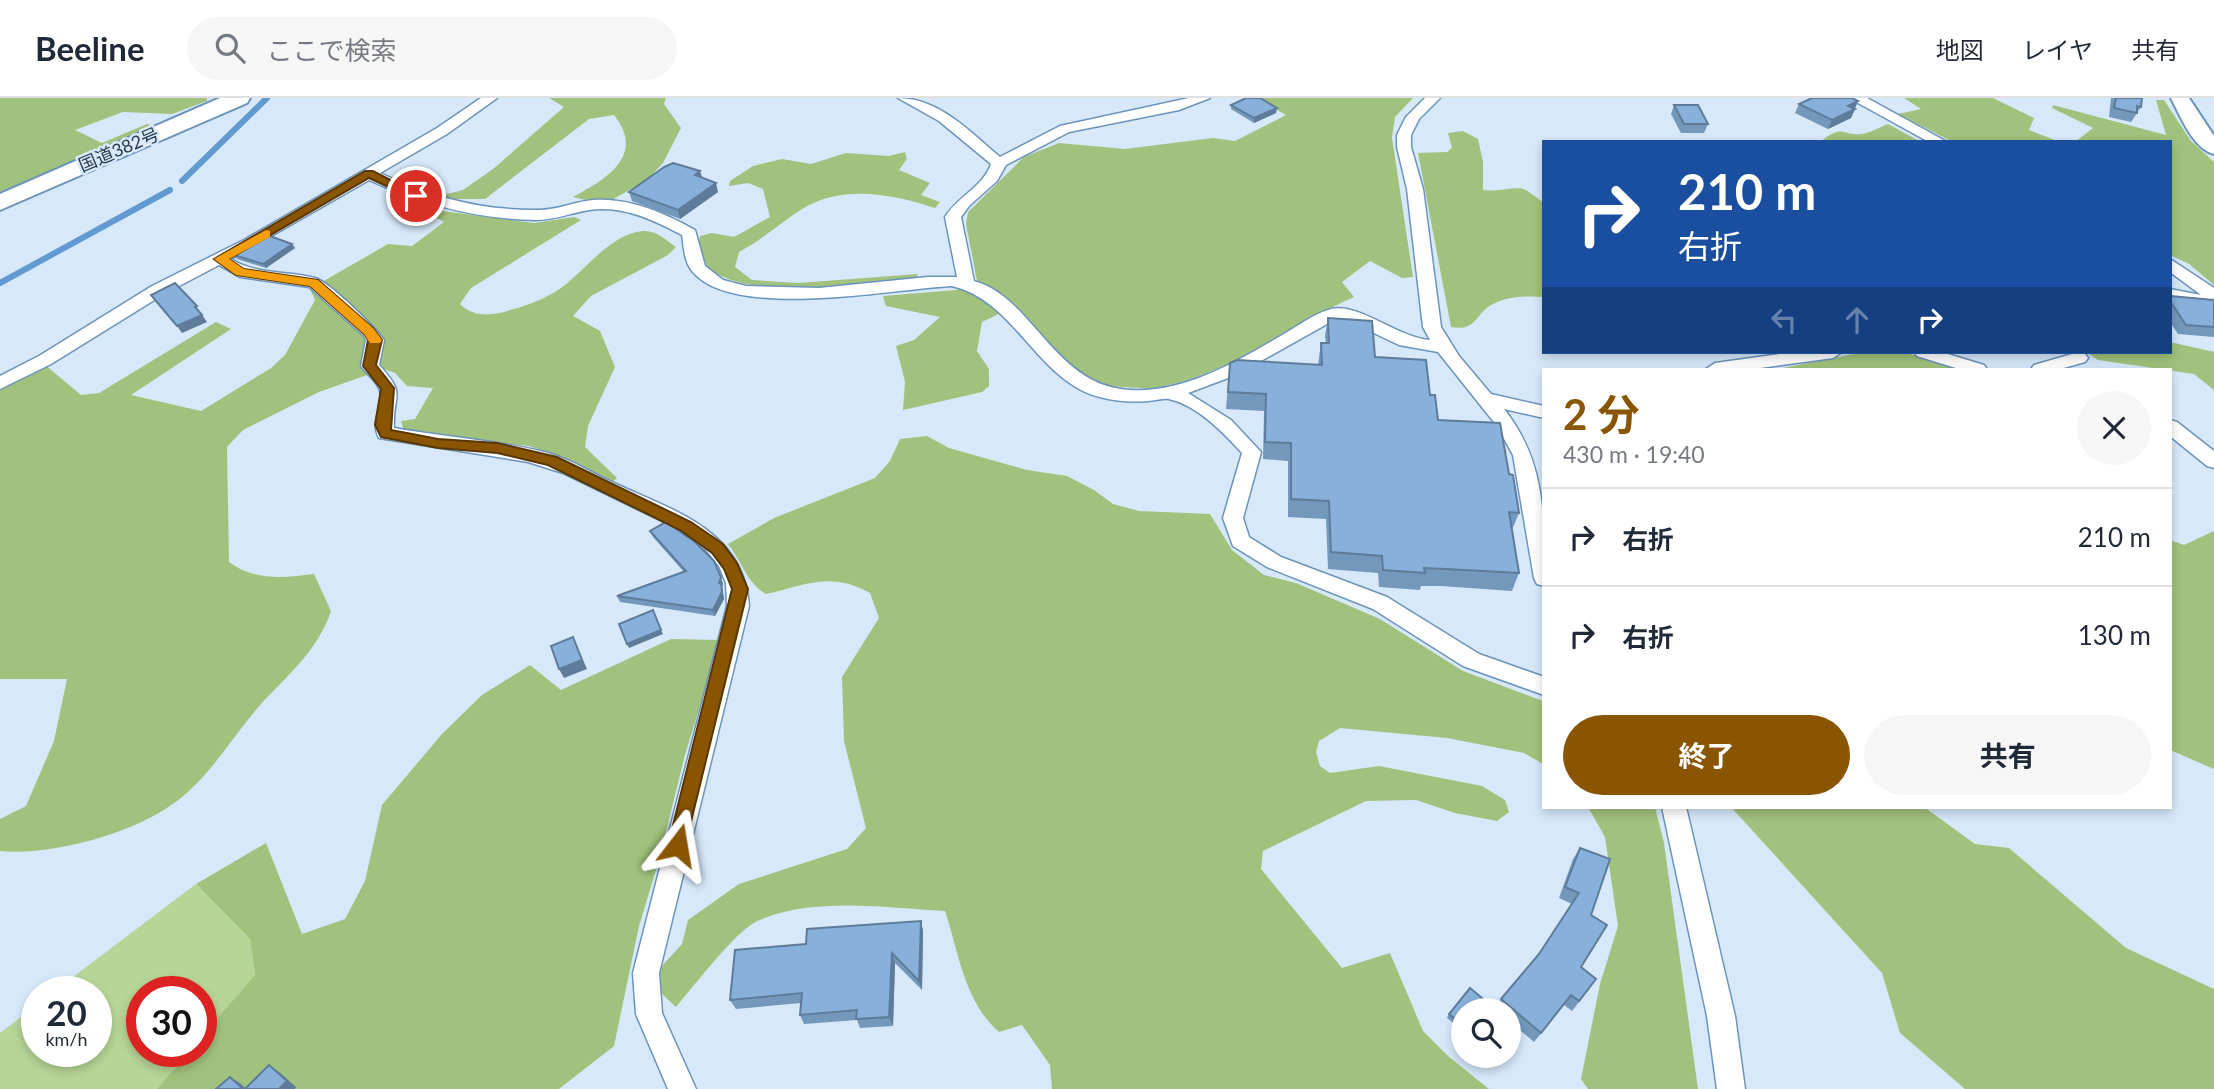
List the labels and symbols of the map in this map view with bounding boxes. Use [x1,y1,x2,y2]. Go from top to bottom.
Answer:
street label: 国道382号 [75,122,162,176]
pin [386,166,446,226]
position arrow [641,808,715,882]
speed limit sign: 30 [126,976,217,1067]

